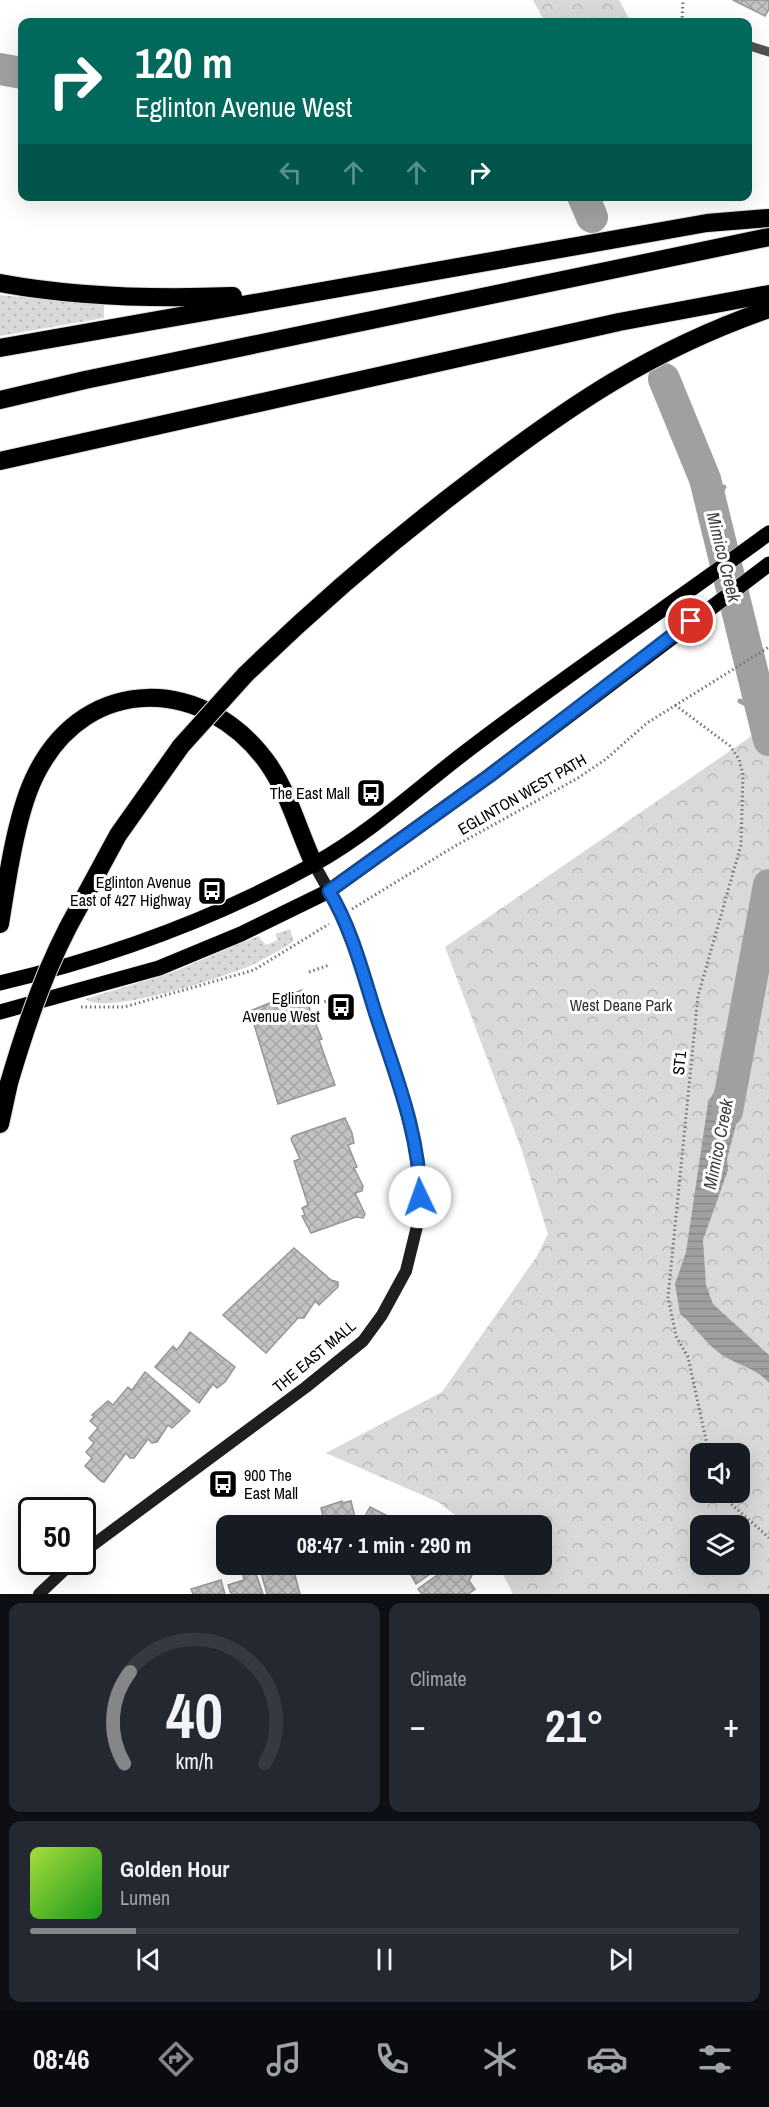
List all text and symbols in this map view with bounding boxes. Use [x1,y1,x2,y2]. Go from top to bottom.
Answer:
text: 120 m [135,35,233,91]
icon: right [36,42,114,120]
text: Eglinton Avenue West [135,89,352,125]
icon: left [274,156,307,189]
icon: ahead [337,156,370,189]
icon: ahead [400,156,433,189]
icon: right [463,156,496,189]
water label: Mimico Creek [701,509,747,605]
pin [665,595,716,646]
icon: arrive [674,604,707,637]
street label: EGLINTON WEST PATH [454,748,590,840]
bus stop icon: The East Mall [355,777,387,809]
place label: The East Mall [270,782,350,804]
place label: Eglinton Avenue East of 427 Highway [70,871,191,911]
bus stop icon: Eglinton Avenue East of 427 Highway [196,875,228,907]
place label: Eglinton Avenue West [241,987,320,1027]
bus stop icon: Eglinton Avenue West [325,991,357,1023]
park label: West Deane Park [570,994,673,1016]
street label: ST1 [667,1049,691,1076]
water label: Mimico Creek [697,1096,739,1191]
position arrow [388,1165,452,1229]
street label: THE EAST MALL [268,1314,361,1397]
map controls [690,1443,750,1575]
button: sound [690,1443,750,1503]
place label: 900 The East Mall [244,1464,298,1504]
bus stop icon: 900 The East Mall [207,1468,239,1500]
speed limit sign: 50 [18,1497,96,1575]
button: layers [690,1515,750,1575]
text: 08:47 · 1 min · 290 m [297,1530,471,1560]
text: Climate [410,1665,467,1692]
text: 40 [166,1673,223,1757]
text: 21° [545,1695,604,1756]
text: − [410,1703,426,1747]
text: + [723,1703,739,1747]
text: km/h [175,1748,214,1777]
text: Golden Hour [120,1854,229,1884]
text: Lumen [120,1884,170,1911]
icon: previous [132,1943,165,1976]
icon: pause [368,1943,401,1976]
icon: next [604,1943,637,1976]
icon: directions [155,2038,197,2080]
icon: music [263,2038,305,2080]
icon: phone [371,2038,413,2080]
icon: climate [479,2038,521,2080]
icon: car [586,2038,628,2080]
icon: filters [694,2038,736,2080]
text: 08:46 [33,2041,90,2077]

